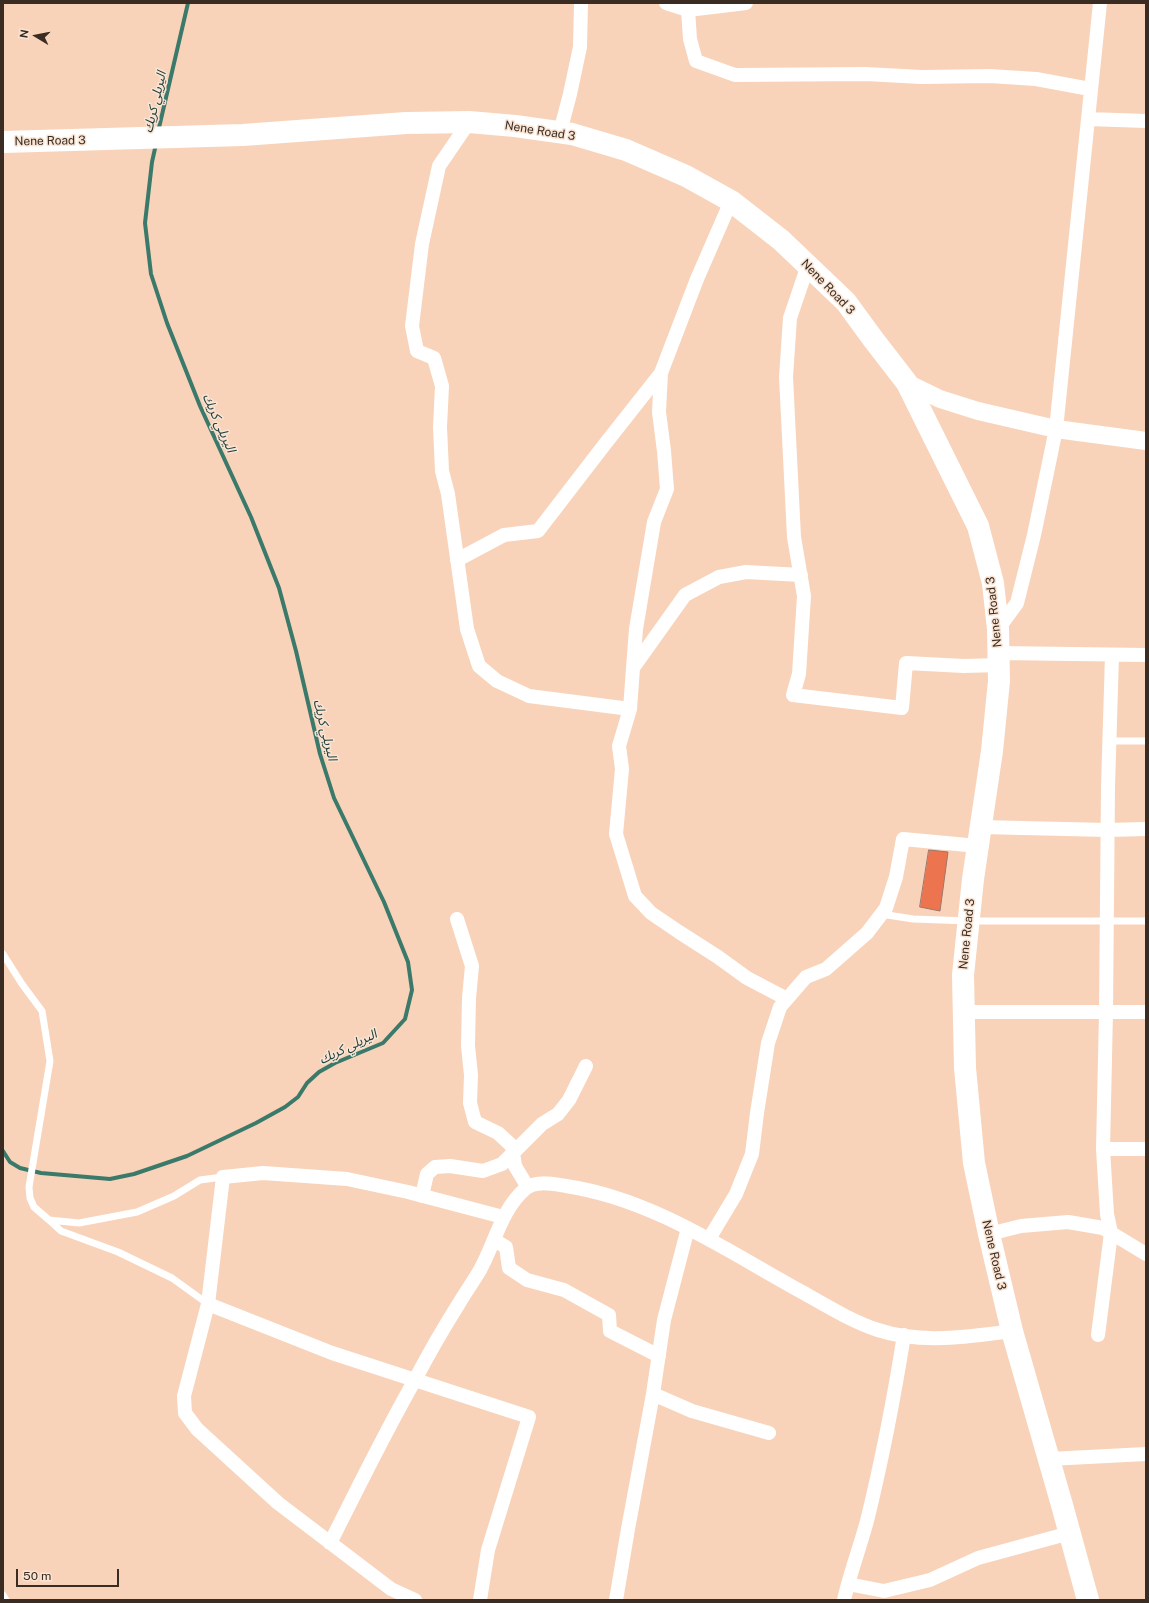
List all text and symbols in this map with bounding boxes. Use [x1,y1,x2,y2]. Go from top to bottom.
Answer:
north arrow [16,16,56,56]
text: N [18,29,31,39]
water label: اليريلي كريك [140,70,170,134]
street label: Nene Road 3 [504,118,576,144]
street label: Nene Road 3 [14,133,86,149]
street label: Nene Road 3 [798,256,858,318]
water label: اليريلي كريك [199,391,239,455]
street label: Nene Road 3 [983,576,1005,648]
water label: اليريلي كريك [310,698,340,762]
street label: Nene Road 3 [956,898,978,970]
water label: اليريلي كريك [316,1026,380,1068]
street label: Nene Road 3 [979,1219,1009,1291]
scale bar [18,1561,121,1587]
text: 50 m [23,1569,51,1583]

